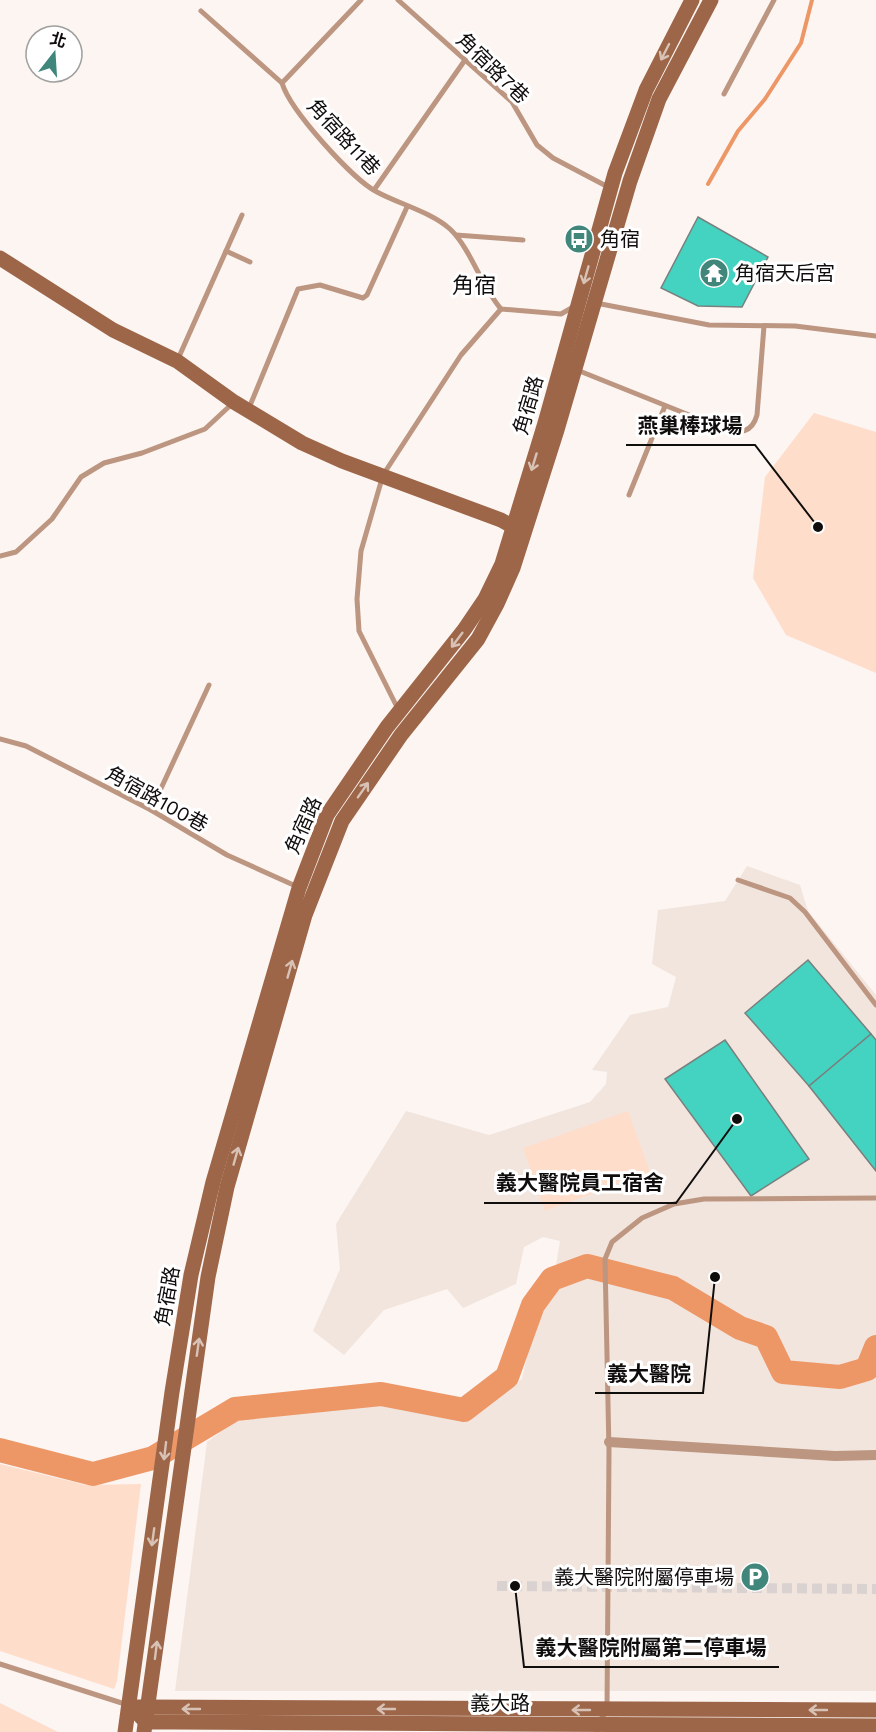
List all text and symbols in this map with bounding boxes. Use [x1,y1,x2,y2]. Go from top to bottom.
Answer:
north arrow [24,24,84,84]
street label: 角宿路7巷 [452,28,534,108]
text: 北 [48,29,69,52]
one-way arrow [659,43,671,61]
street label: 角宿路11巷 [303,94,385,180]
bus stop icon: 角宿 [563,223,595,255]
place label: 角宿 [600,227,640,251]
temple icon: 角宿天后宮 [698,257,730,289]
place label: 角宿天后宮 [735,261,835,285]
one-way arrow [580,265,592,284]
district label: 角宿 [452,273,496,298]
street label: 角宿路 [508,373,548,437]
callout: 燕巢棒球場 [626,406,755,445]
text: 燕巢棒球場 [638,413,743,438]
one-way arrow [527,452,538,471]
one-way arrow [450,631,463,647]
street label: 角宿路100巷 [102,761,212,837]
one-way arrow [357,782,369,798]
street label: 角宿路 [280,793,326,857]
one-way arrow [285,960,296,979]
one-way arrow [231,1147,242,1166]
callout: 義大醫院員工宿舍 [484,1164,676,1203]
text: 義大醫院員工宿舍 [496,1170,664,1195]
street label: 角宿路 [150,1264,184,1328]
one-way arrow [192,1338,203,1358]
callout: 義大醫院 [595,1354,703,1393]
text: 義大醫院 [607,1361,691,1386]
one-way arrow [159,1440,170,1460]
one-way arrow [148,1526,159,1546]
parking icon: 義大醫院附屬停車場 [739,1561,771,1593]
place label: 義大醫院附屬停車場 [554,1565,734,1589]
callout: 義大醫院附屬第二停車場 [524,1628,779,1667]
text: 義大醫院附屬第二停車場 [536,1635,767,1660]
one-way arrow [151,1640,162,1660]
street label: 義大路 [470,1691,530,1715]
one-way arrow [181,1703,201,1715]
one-way arrow [376,1703,396,1715]
one-way arrow [571,1704,591,1716]
one-way arrow [808,1704,828,1716]

